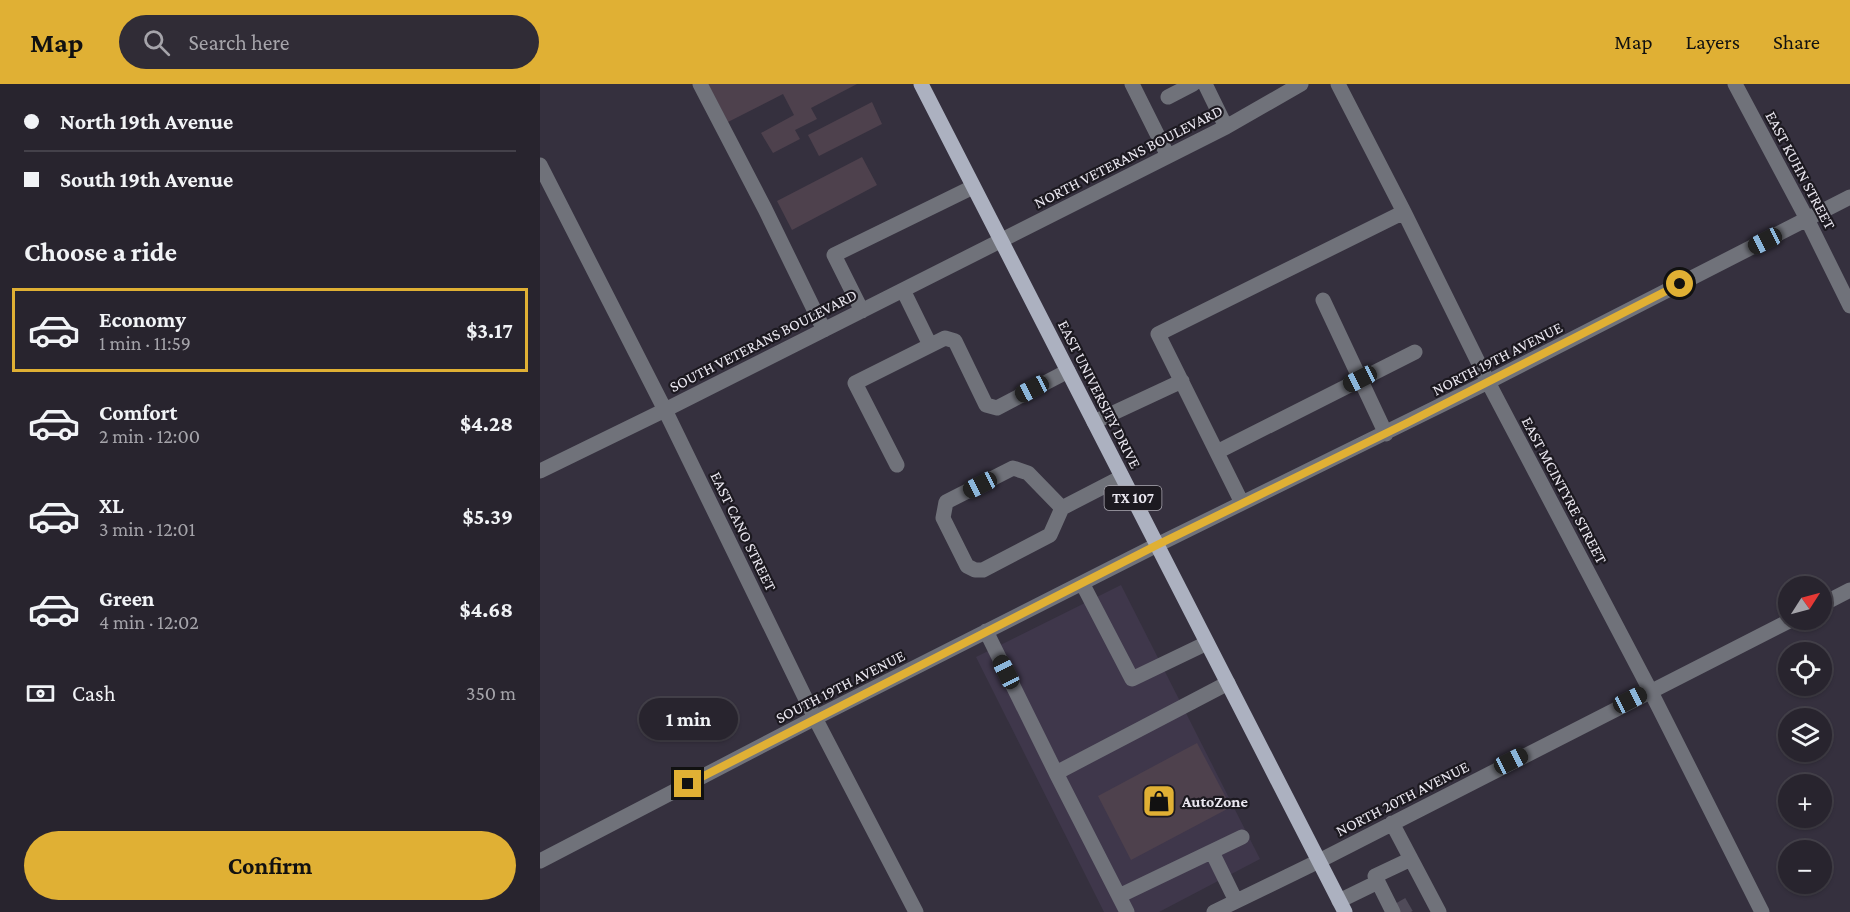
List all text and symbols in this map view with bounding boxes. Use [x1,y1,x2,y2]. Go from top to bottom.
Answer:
search box [119,15,539,69]
icon: search [140,26,173,59]
text: Map [30,27,83,58]
text: Search here [188,30,289,55]
text: Map [1614,30,1653,54]
text: Layers [1686,30,1740,54]
text: Share [1773,30,1820,54]
street label: NORTH VETERANS BOULEVARD [1031,101,1225,211]
street label: EAST KUHN STREET [1762,108,1839,232]
text: North 19th Avenue [60,109,233,134]
text: South 19th Avenue [60,167,233,192]
car [1745,225,1785,257]
text: Choose a ride [24,237,177,267]
route start [1666,270,1693,297]
street label: SOUTH VETERANS BOULEVARD [667,286,860,395]
icon: car [27,303,81,357]
text: Economy [99,307,186,332]
street label: EAST UNIVERSITY DRIVE [1055,317,1144,471]
text: $3.17 [466,318,513,343]
street label: NORTH 19TH AVENUE [1429,318,1565,399]
text: 1 min · 11:59 [99,332,191,354]
car [1340,363,1380,395]
car [1012,373,1052,405]
icon: car [27,396,81,450]
text: Comfort [99,400,177,425]
text: $4.28 [460,411,513,436]
street label: EAST MCINTYRE STREET [1519,414,1611,567]
text: 2 min · 12:00 [99,425,200,447]
street label: EAST CANO STREET [707,469,780,594]
car [960,469,1000,501]
road number: TX 107 [1104,486,1162,510]
icon: car [27,489,81,543]
text: XL [99,493,124,518]
text: $5.39 [462,504,513,529]
text: 3 min · 12:01 [99,518,195,540]
north arrow [1778,576,1832,630]
map controls [1778,576,1832,894]
icon: car [27,582,81,636]
text: Green [99,586,155,611]
text: $4.68 [459,597,513,622]
text: 4 min · 12:02 [99,611,199,633]
button: locate [1778,642,1832,696]
street label: SOUTH 19TH AVENUE [773,646,908,726]
car [990,652,1022,692]
icon: cash [24,677,57,710]
text: Cash [72,681,116,706]
text: 350 m [466,682,516,704]
car [1610,684,1650,716]
callout: 1 min [638,697,738,739]
text: 1 min [666,708,711,730]
button: layers [1778,708,1832,762]
car [1491,745,1531,777]
street label: NORTH 20TH AVENUE [1333,757,1472,839]
route end [674,770,701,797]
button: + [1778,774,1832,828]
shop icon: AutoZone [1141,783,1177,819]
place label: AutoZone [1181,793,1248,810]
button: Confirm [24,831,516,900]
button: − [1778,840,1832,894]

